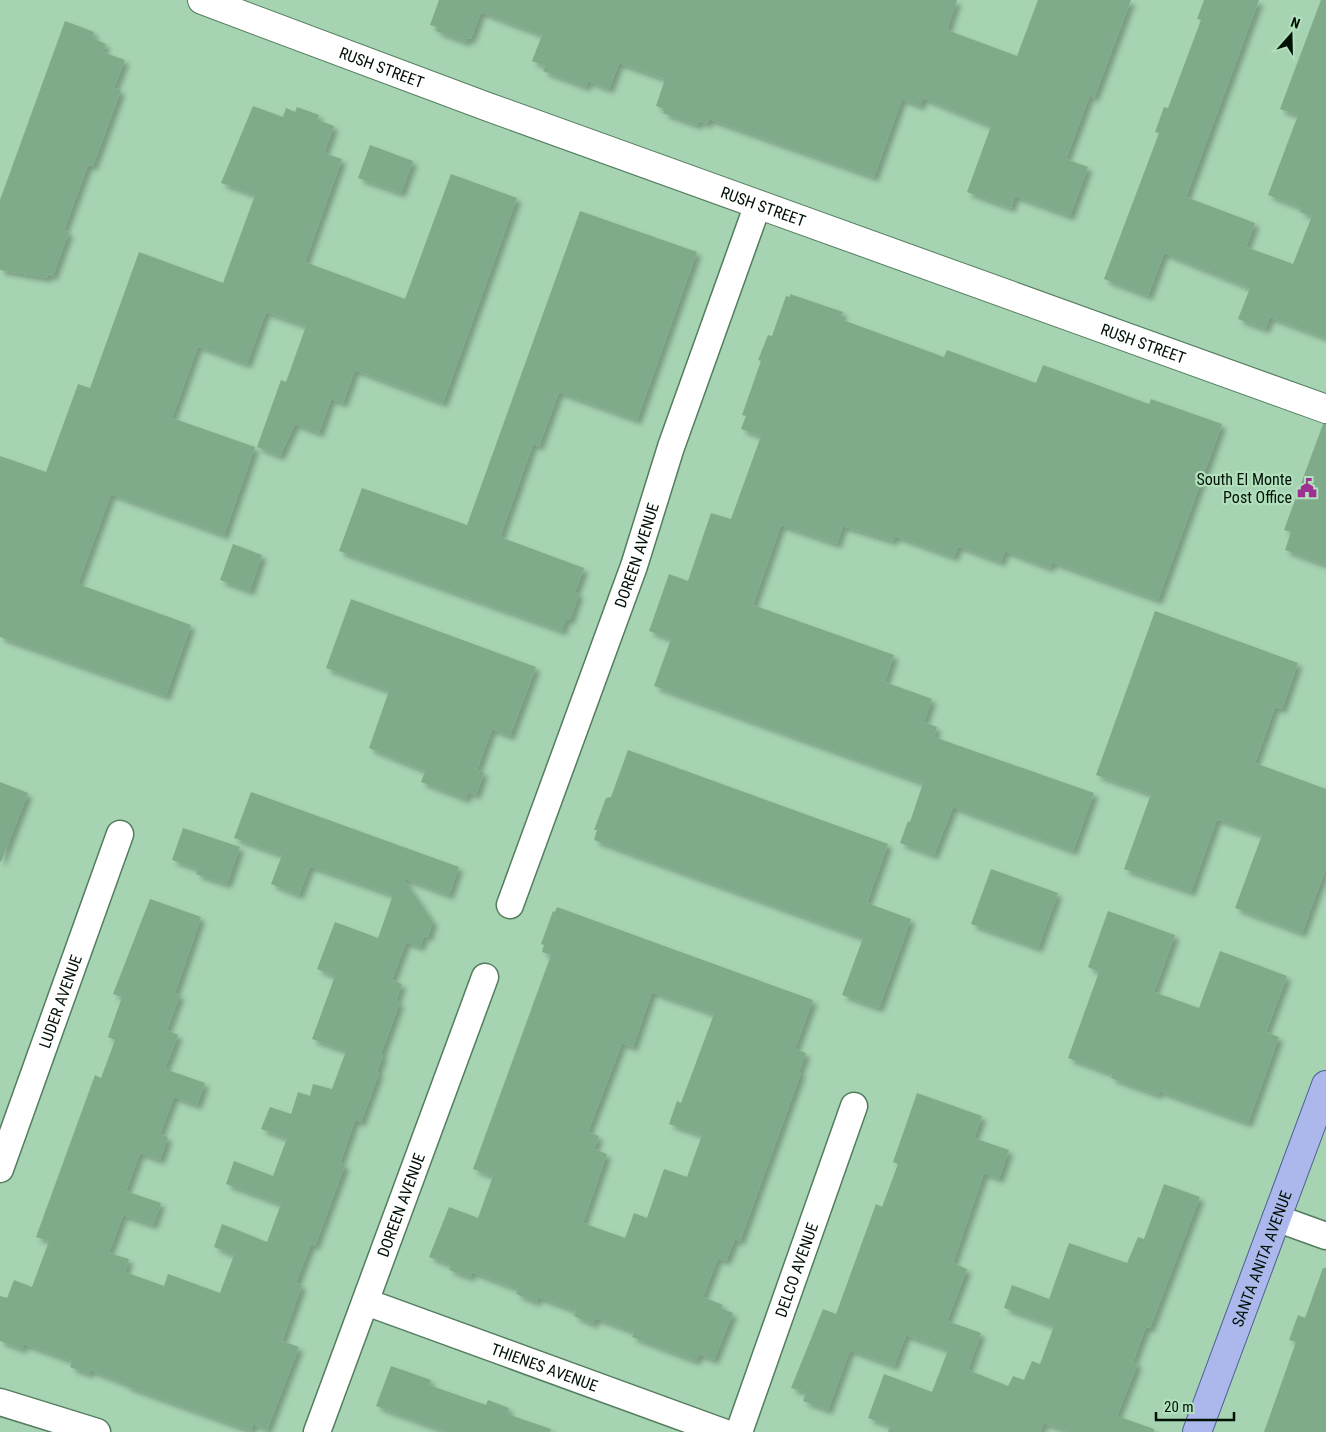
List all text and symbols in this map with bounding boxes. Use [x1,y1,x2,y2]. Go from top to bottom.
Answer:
north arrow [1266,10,1316,60]
text: N [1289,14,1302,32]
street label: RUSH STREET [337,43,427,92]
street label: RUSH STREET [718,182,808,230]
street label: RUSH STREET [1098,319,1188,367]
place label: South El Monte Post Office [1196,470,1292,507]
public building icon: South El Monte Post Office [1296,477,1318,499]
street label: DOREEN AVENUE [610,501,663,610]
street label: LUDER AVENUE [35,952,85,1051]
street label: DOREEN AVENUE [373,1150,429,1259]
street label: SANTA ANITA AVENUE [1228,1188,1295,1329]
street label: DELCO AVENUE [771,1220,822,1320]
street label: THIENES AVENUE [488,1339,601,1395]
scale bar [1156,1390,1234,1422]
text: 20 m [1164,1398,1194,1416]

